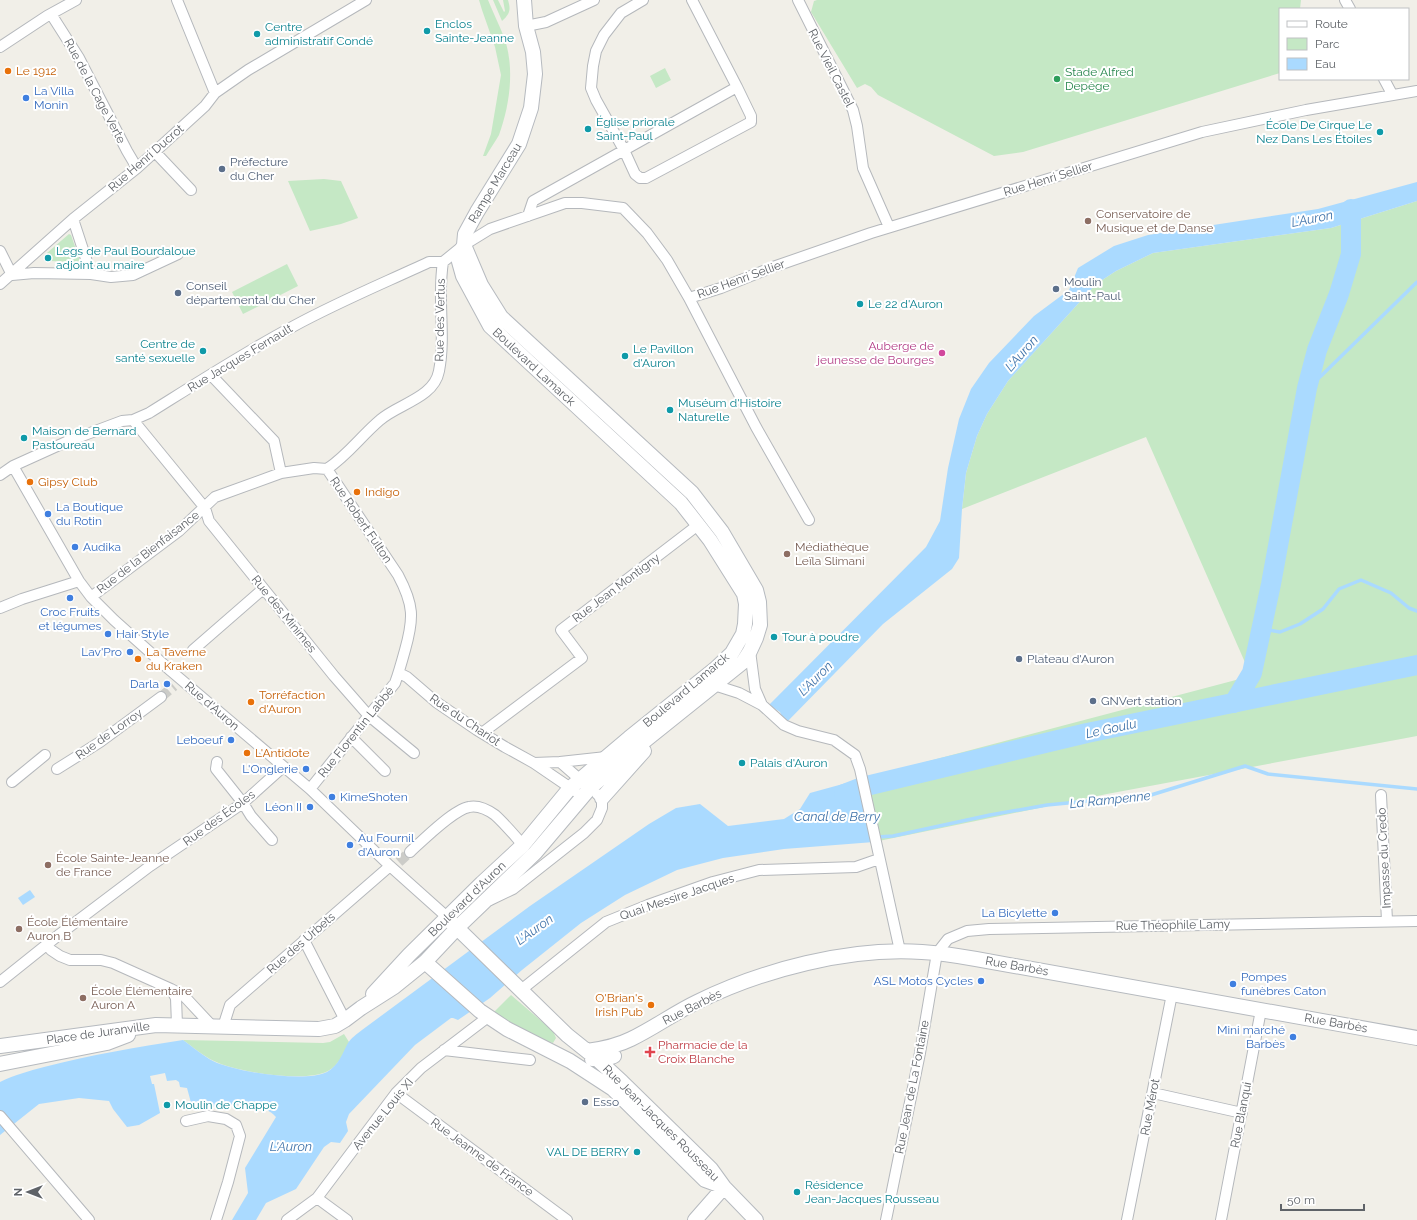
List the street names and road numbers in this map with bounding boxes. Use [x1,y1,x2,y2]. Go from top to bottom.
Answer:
street label: Rue Vieil Castel [805,27,857,110]
street label: Rue de la Cage Verte [61,36,129,146]
street label: Rue Henri Ducrot [106,122,186,194]
street label: Rampe Marceau [466,140,524,226]
street label: Rue Henri Sellier [1002,159,1095,199]
street label: Rue Henri Sellier [695,256,788,301]
street label: Rue des Vertus [432,278,448,362]
street label: Rue Jacques Fernault [185,321,295,395]
street label: Boulevard Lamarck [490,325,579,409]
street label: Rue Robert Fulton [327,474,395,566]
street label: Rue de la Bienfaisance [94,508,202,596]
street label: Rue Jean Montigny [570,550,663,625]
street label: Rue des Minimes [249,573,319,655]
street label: Boulevard Lamarck [640,650,732,730]
street label: Rue d'Auron [182,679,242,733]
street label: Rue Florentin Labbé [315,684,397,780]
street label: Rue du Chariot [427,691,503,749]
street label: Rue de Lorroy [73,706,145,762]
street label: Rue des Écoles [180,787,258,849]
street label: Impasse du Credo [1374,807,1394,909]
street label: Boulevard d'Auron [425,859,509,939]
street label: Quai Messire Jacques [618,871,736,923]
street label: Rue des Urbets [264,909,338,976]
street label: Rue Théophile Lamy [1116,917,1231,933]
street label: Rue Barbès [984,954,1050,978]
street label: Rue Barbès [660,986,724,1028]
street label: Rue Barbès [1303,1011,1369,1035]
street label: Place de Juranville [45,1019,151,1047]
street label: Rue Jean de La Fontaine [892,1019,932,1155]
street label: Rue Jean-Jacques Rousseau [600,1062,722,1184]
street label: Avenue Louis XI [350,1075,416,1153]
street label: Rue Mérot [1138,1077,1162,1137]
street label: Rue Blanqui [1228,1081,1254,1149]
street label: Rue Jeanne de France [428,1115,536,1199]

